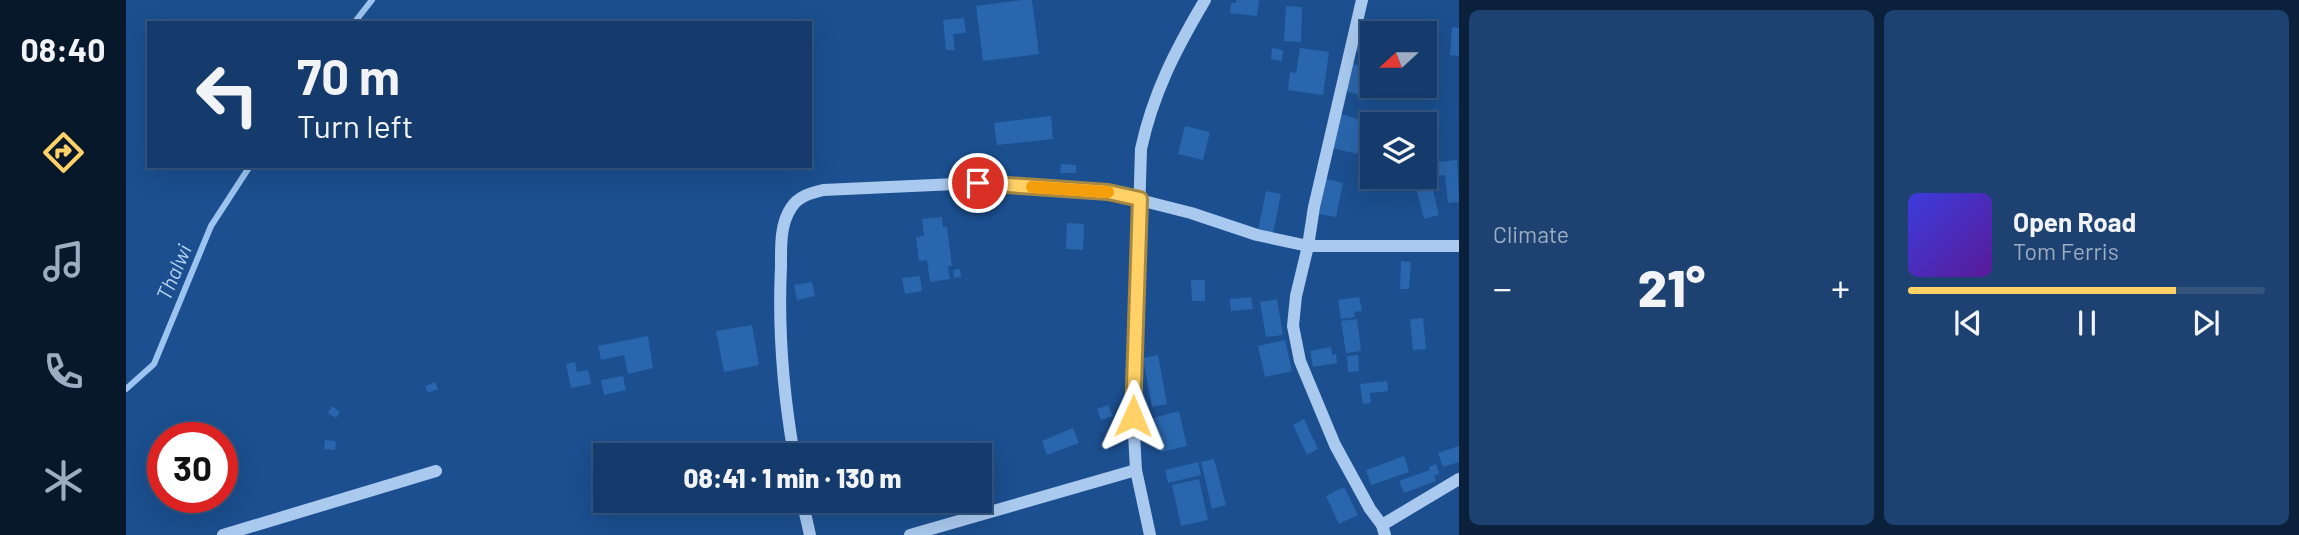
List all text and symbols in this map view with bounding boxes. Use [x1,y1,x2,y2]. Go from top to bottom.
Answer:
north arrow [1360,21,1437,98]
map controls [1360,21,1437,189]
text: 08:40 [21,30,105,68]
text: 70 m [297,46,400,105]
icon: left [182,49,273,140]
text: Turn left [297,106,414,144]
button: layers [1360,112,1437,189]
icon: directions [39,128,88,177]
pin [948,153,1008,213]
icon: arrive [959,164,997,202]
text: Open Road [2013,206,2136,237]
text: Climate [1493,220,1569,248]
icon: music [39,237,88,286]
text: Tom Ferris [2013,237,2119,265]
water label: Thalwi [150,240,196,304]
text: 21° [1638,255,1705,317]
text: − [1493,264,1512,310]
text: + [1831,264,1850,310]
icon: previous [1949,304,1987,342]
icon: pause [2068,304,2106,342]
icon: next [2187,304,2225,342]
icon: phone [39,347,88,396]
position arrow [1096,379,1170,453]
speed limit sign: 30 [147,422,238,513]
icon: climate [39,456,88,505]
text: 08:41 · 1 min · 130 m [684,462,901,493]

